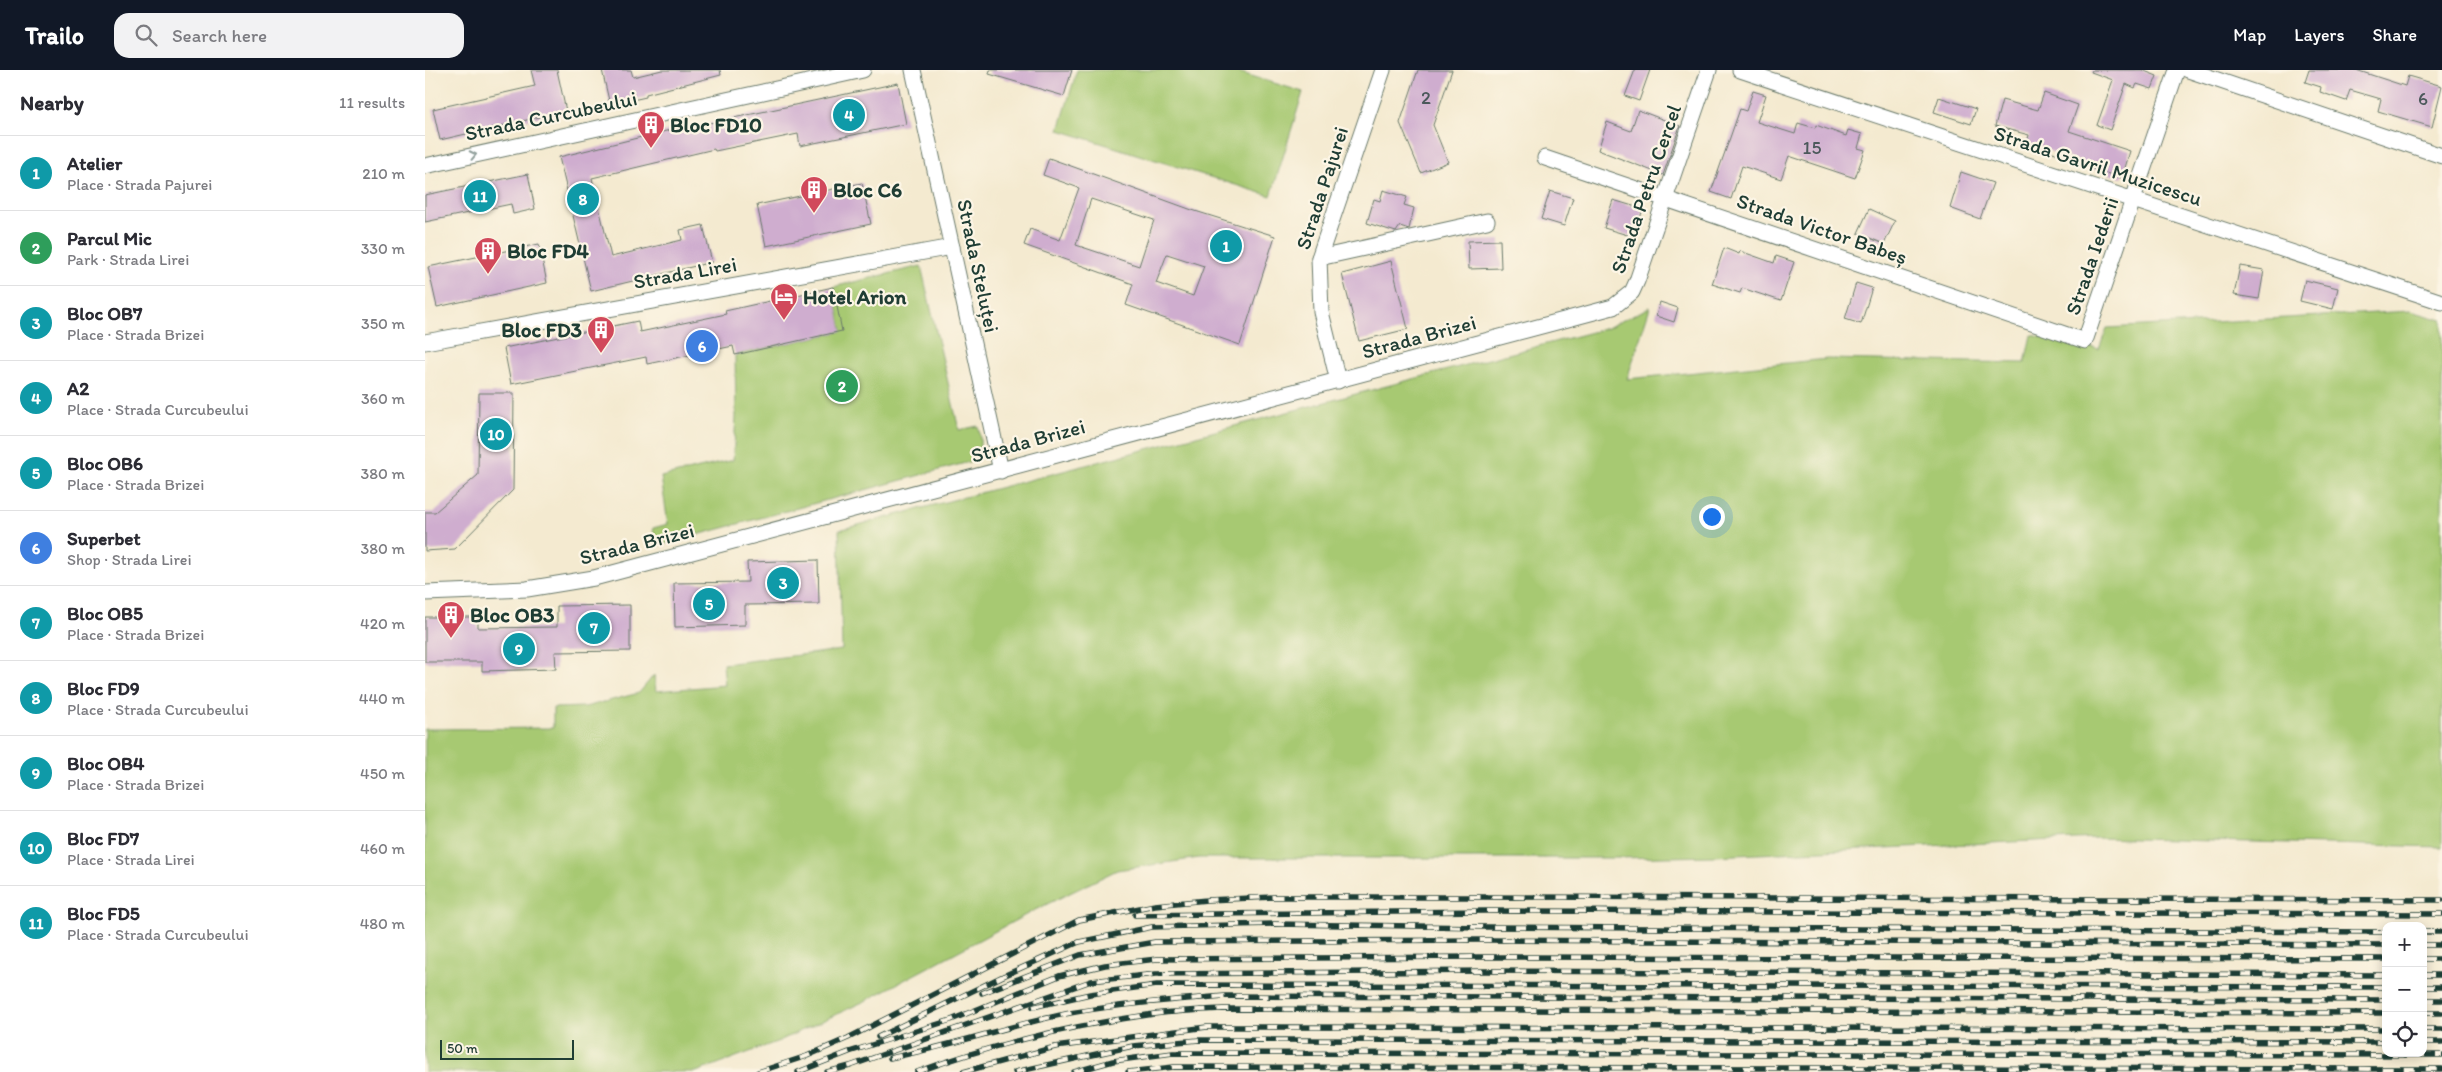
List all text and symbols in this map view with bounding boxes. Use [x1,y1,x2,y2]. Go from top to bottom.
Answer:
search box [114,13,464,58]
text: Trailo [25,21,84,50]
icon: search [132,21,160,49]
text: Search here [172,24,267,47]
text: Map [2233,24,2266,46]
text: Layers [2294,24,2344,46]
text: Share [2372,24,2417,46]
street label: Strada Curcubeului [463,85,639,146]
house number: 2 [1421,86,1431,109]
house number: 6 [2418,87,2428,110]
text: Nearby [20,90,84,115]
text: 11 results [339,93,405,112]
pin: 4 [833,96,865,134]
street label: Strada Petru Cercel [1605,101,1686,277]
building icon: Bloc FD10 [636,110,666,149]
place label: Bloc FD10 [670,112,762,137]
street label: Strada Gavril Muzicescu [1991,120,2205,211]
street label: Strada Pajurei [1290,123,1353,253]
house number: 15 [1803,136,1821,159]
one-way arrow [468,150,477,161]
text: Atelier [67,152,122,175]
text: 1 [32,164,40,183]
text: 210 m [362,164,405,183]
text: Place · Strada Pajurei [67,175,212,194]
building icon: Bloc C6 [799,175,829,214]
pin: 11 [464,177,496,215]
place label: Bloc C6 [833,177,902,202]
pin: 8 [567,180,599,218]
street label: Strada Victor Babeș [1734,188,1911,269]
street label: Strada Iederii [2060,194,2123,318]
street label: Strada Steluței [952,197,1005,335]
text: Parcul Mic [67,227,152,250]
pin: 1 [1210,227,1242,265]
building icon: Bloc FD4 [473,236,503,275]
place label: Bloc FD4 [507,238,589,263]
text: 2 [32,239,40,258]
text: 330 m [361,239,405,258]
text: Park · Strada Lirei [67,250,189,269]
street label: Strada Lirei [631,251,739,294]
hotel icon: Hotel Arion [769,282,799,321]
place label: Hotel Arion [803,284,907,309]
text: Bloc OB7 [67,302,143,325]
street label: Strada Brizei [1359,309,1479,364]
text: 3 [32,314,40,333]
text: 350 m [361,314,405,333]
building icon: Bloc FD3 [586,315,616,354]
place label: Bloc FD3 [501,317,582,342]
text: Place · Strada Brizei [67,325,204,344]
pin: 6 [686,327,718,365]
pin: 2 [826,367,858,405]
text: A2 [67,377,89,400]
text: 4 [31,389,41,408]
text: 360 m [361,389,405,408]
text: Place · Strada Curcubeului [67,400,248,419]
street label: Strada Brizei [968,413,1088,468]
pin: 10 [480,415,512,453]
text: Bloc OB6 [67,452,143,475]
text: 5 [32,464,40,483]
text: 380 m [361,464,405,483]
text: Place · Strada Brizei [67,475,204,494]
your location [1699,504,1725,530]
street label: Strada Brizei [577,517,697,570]
text: Superbet [67,527,141,550]
text: 6 [32,539,40,558]
text: 380 m [361,539,405,558]
text: Shop · Strada Lirei [67,550,192,569]
pin: 3 [767,564,799,602]
pin: 5 [693,585,725,623]
building icon: Bloc OB3 [436,600,466,639]
text: Bloc OB5 [67,602,143,625]
place label: Bloc OB3 [470,602,554,627]
pin: 7 [578,609,610,647]
text: 7 [32,614,40,633]
text: 420 m [360,614,405,633]
text: Place · Strada Brizei [67,625,204,644]
pin: 9 [503,630,535,668]
text: Bloc FD9 [67,677,140,700]
text: 8 [32,689,40,708]
text: 440 m [359,689,405,708]
text: Place · Strada Curcubeului [67,700,248,719]
text: Bloc OB4 [67,752,145,775]
text: 9 [32,764,40,783]
text: 450 m [360,764,405,783]
text: Place · Strada Brizei [67,775,204,794]
text: Bloc FD7 [67,827,139,850]
text: 10 [27,839,45,858]
text: 460 m [360,839,405,858]
text: Place · Strada Lirei [67,850,195,869]
text: Bloc FD5 [67,902,140,925]
text: 11 [29,914,43,933]
text: 480 m [360,914,405,933]
map controls [2382,922,2427,1057]
button: + [2382,922,2427,967]
text: Place · Strada Curcubeului [67,925,248,944]
button: − [2382,967,2427,1012]
button: locate [2382,1012,2427,1057]
scale bar [440,1037,574,1060]
text: 50 m [447,1040,478,1057]

